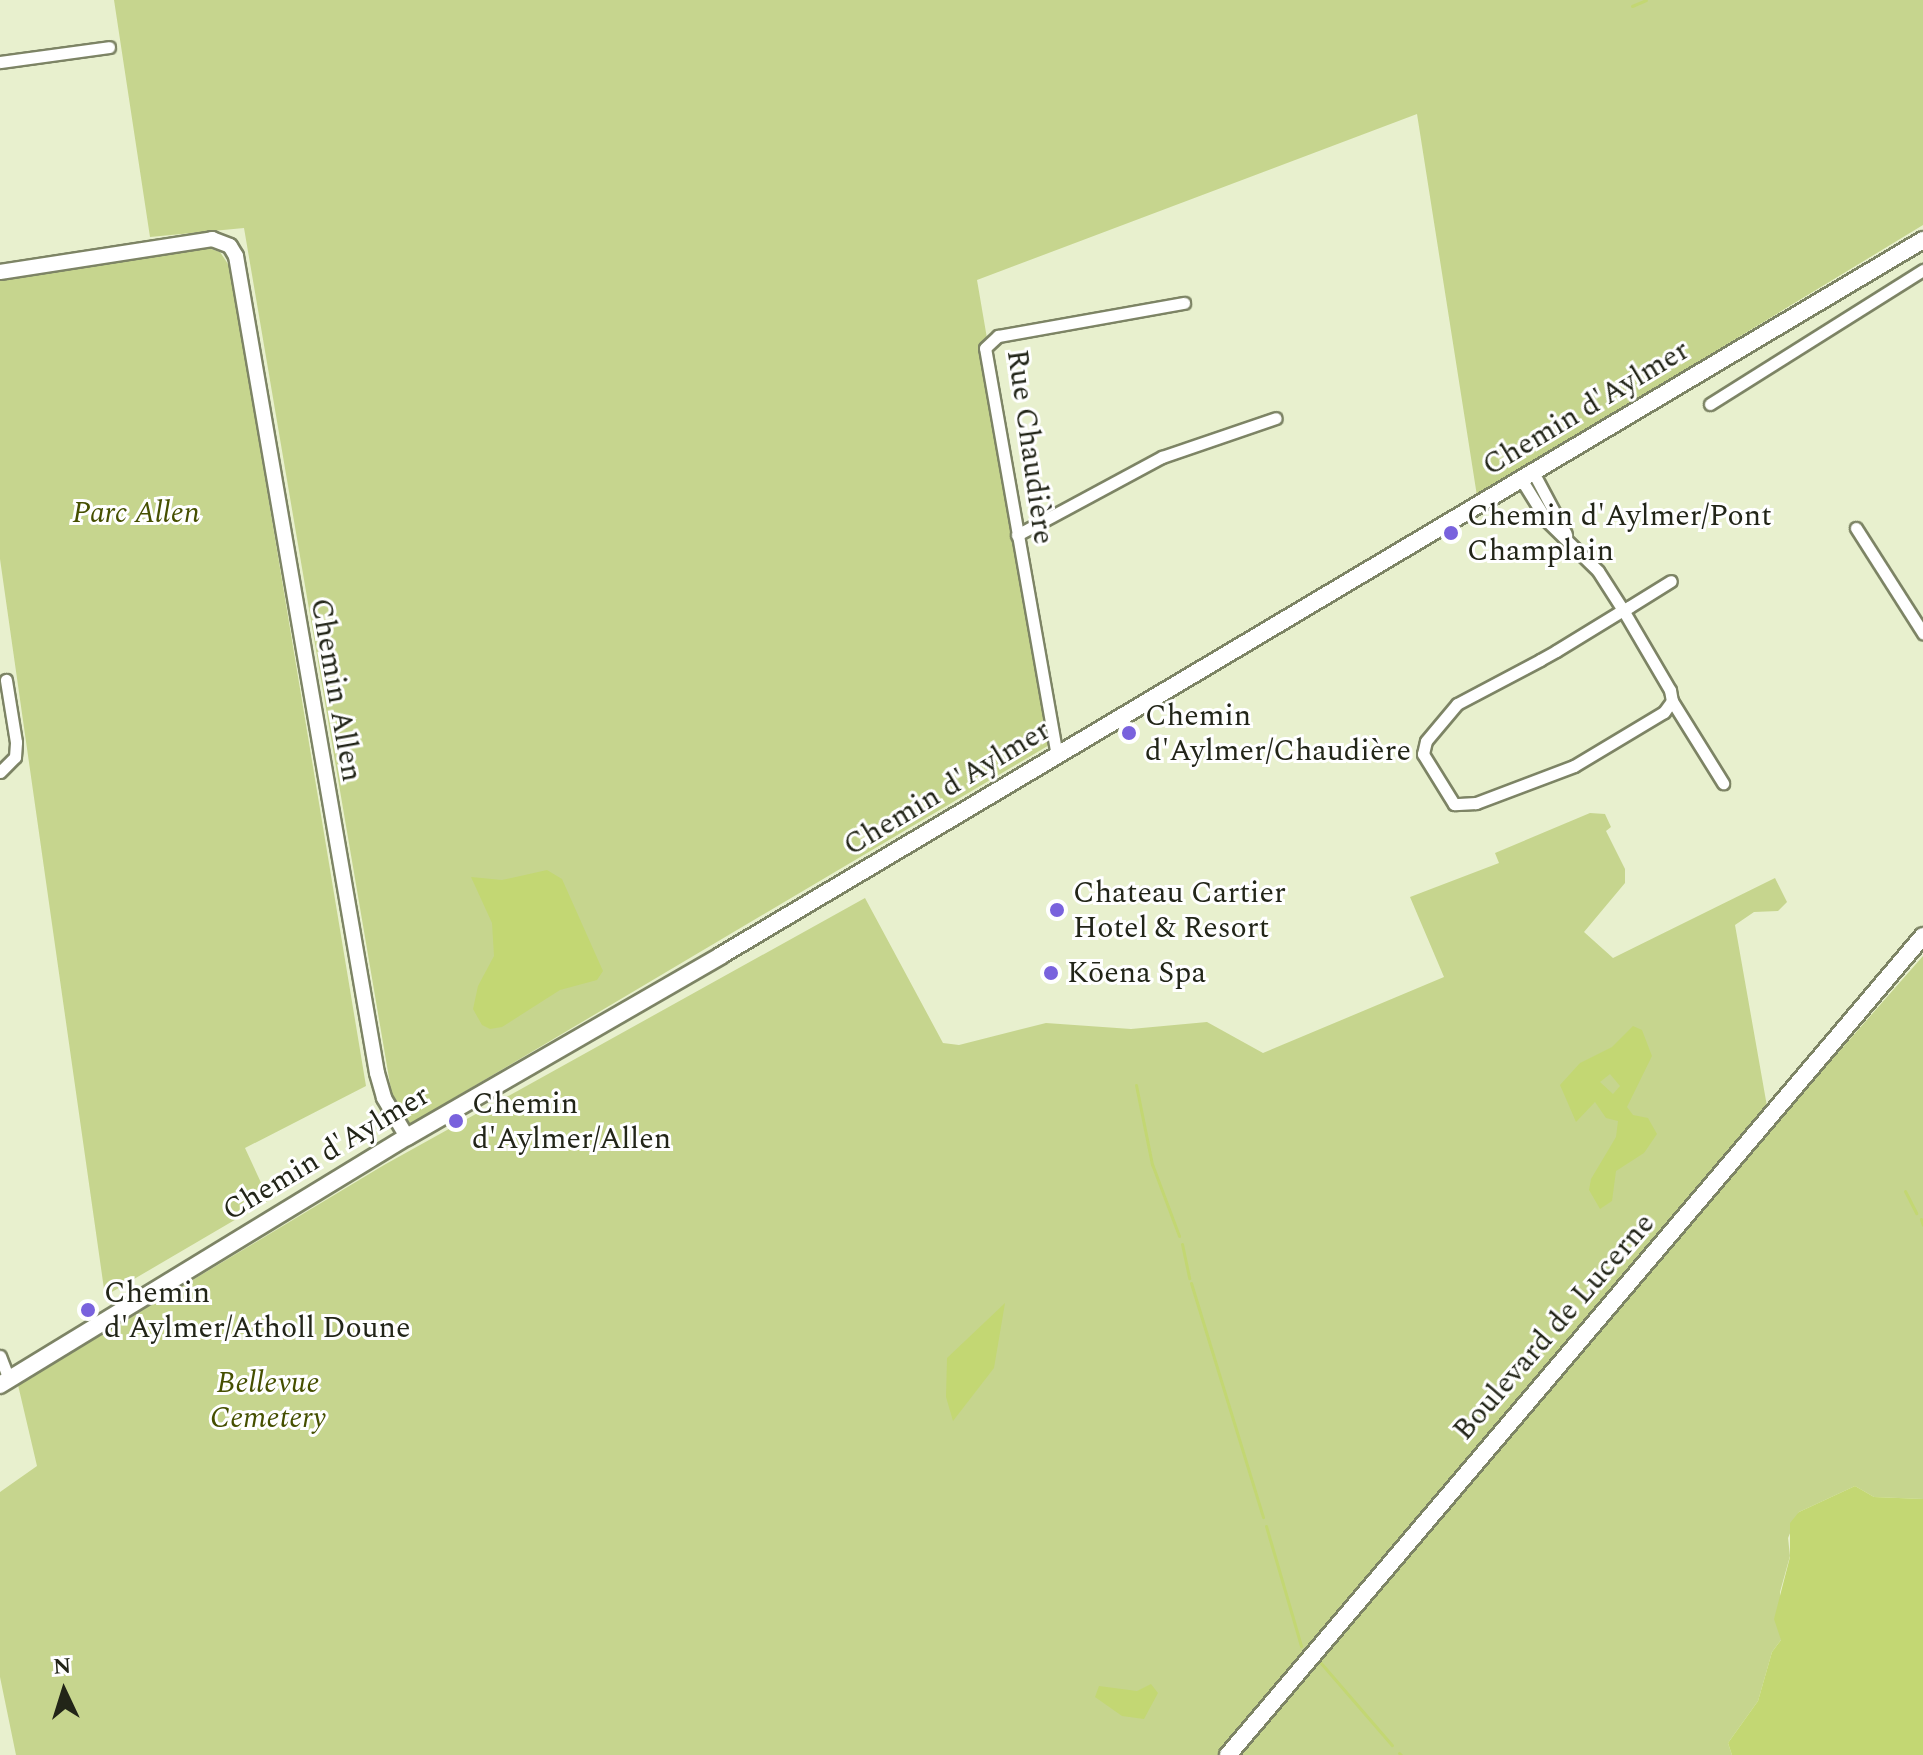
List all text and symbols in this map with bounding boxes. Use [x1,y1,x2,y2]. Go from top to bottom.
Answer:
street label: Chemin d'Aylmer [1476,332,1696,484]
street label: Rue Chaudière [999,347,1061,547]
park label: Parc Allen [72,495,200,531]
place label: Chemin d'Aylmer/Pont Champlain [1467,498,1772,568]
marker: Chemin d'Aylmer/Pont Champlain [1442,524,1460,542]
street label: Chemin Allen [302,595,370,785]
place label: Chemin d'Aylmer/Chaudière [1145,698,1411,768]
street label: Chemin d'Aylmer [837,712,1057,864]
marker: Chemin d'Aylmer/Chaudière [1120,724,1138,742]
place label: Chateau Cartier Hotel & Resort [1073,875,1286,946]
marker: Chateau Cartier Hotel & Resort [1048,901,1066,919]
place label: Kōena Spa [1067,955,1206,991]
marker: Kōena Spa [1042,964,1060,982]
street label: Chemin d'Aylmer [216,1077,436,1229]
place label: Chemin d'Aylmer/Allen [472,1086,671,1156]
marker: Chemin d'Aylmer/Allen [447,1112,465,1130]
street label: Boulevard de Lucerne [1446,1206,1662,1448]
place label: Chemin d'Aylmer/Atholl Doune [104,1275,411,1346]
marker: Chemin d'Aylmer/Atholl Doune [79,1301,97,1319]
park label: Bellevue Cemetery [210,1365,326,1436]
text: N [52,1649,72,1684]
north arrow [24,1651,104,1731]

